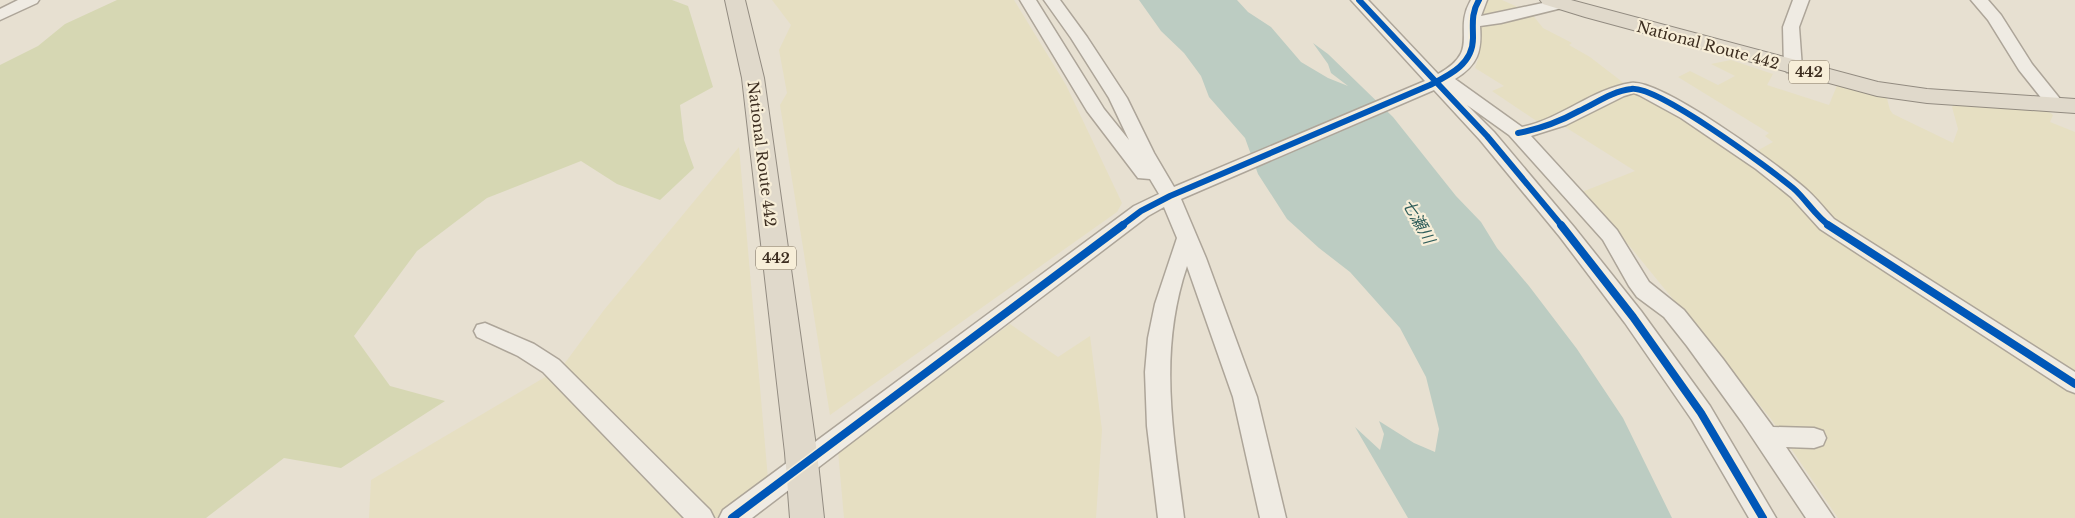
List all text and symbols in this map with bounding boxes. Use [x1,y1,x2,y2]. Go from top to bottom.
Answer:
street label: National Route 442 [1635,17,1781,73]
road number: 442 [1789,61,1829,84]
street label: National Route 442 [744,80,780,228]
water label: 七瀬川 [1399,195,1440,249]
road number: 442 [756,247,796,270]

